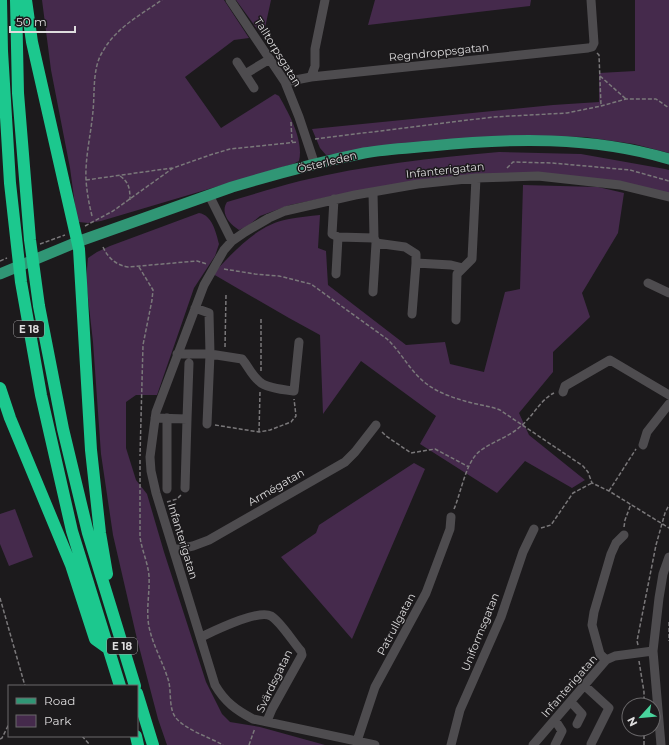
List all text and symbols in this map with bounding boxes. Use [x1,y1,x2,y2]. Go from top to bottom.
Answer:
scale bar [10,8,75,34]
text: 50 m [16,14,47,29]
street label: Talltorpsgatan [251,15,305,89]
street label: Regndroppsgatan [388,40,490,64]
street label: Österleden [296,148,358,176]
street label: Infanterigatan [405,159,485,181]
road number: E 18 [14,321,44,337]
street label: Armégatan [245,465,307,509]
street label: Infanterigatan [165,501,201,581]
street label: Patrullgatan [374,590,418,658]
street label: Uniformsgatan [458,591,502,673]
road number: E 18 [107,638,137,654]
street label: Svärdsgatan [253,647,295,715]
street label: Infanterigatan [538,652,600,720]
legend [8,685,138,737]
text: Road [44,693,75,708]
north arrow [621,697,661,737]
text: Park [44,713,72,728]
text: N [624,714,640,729]

